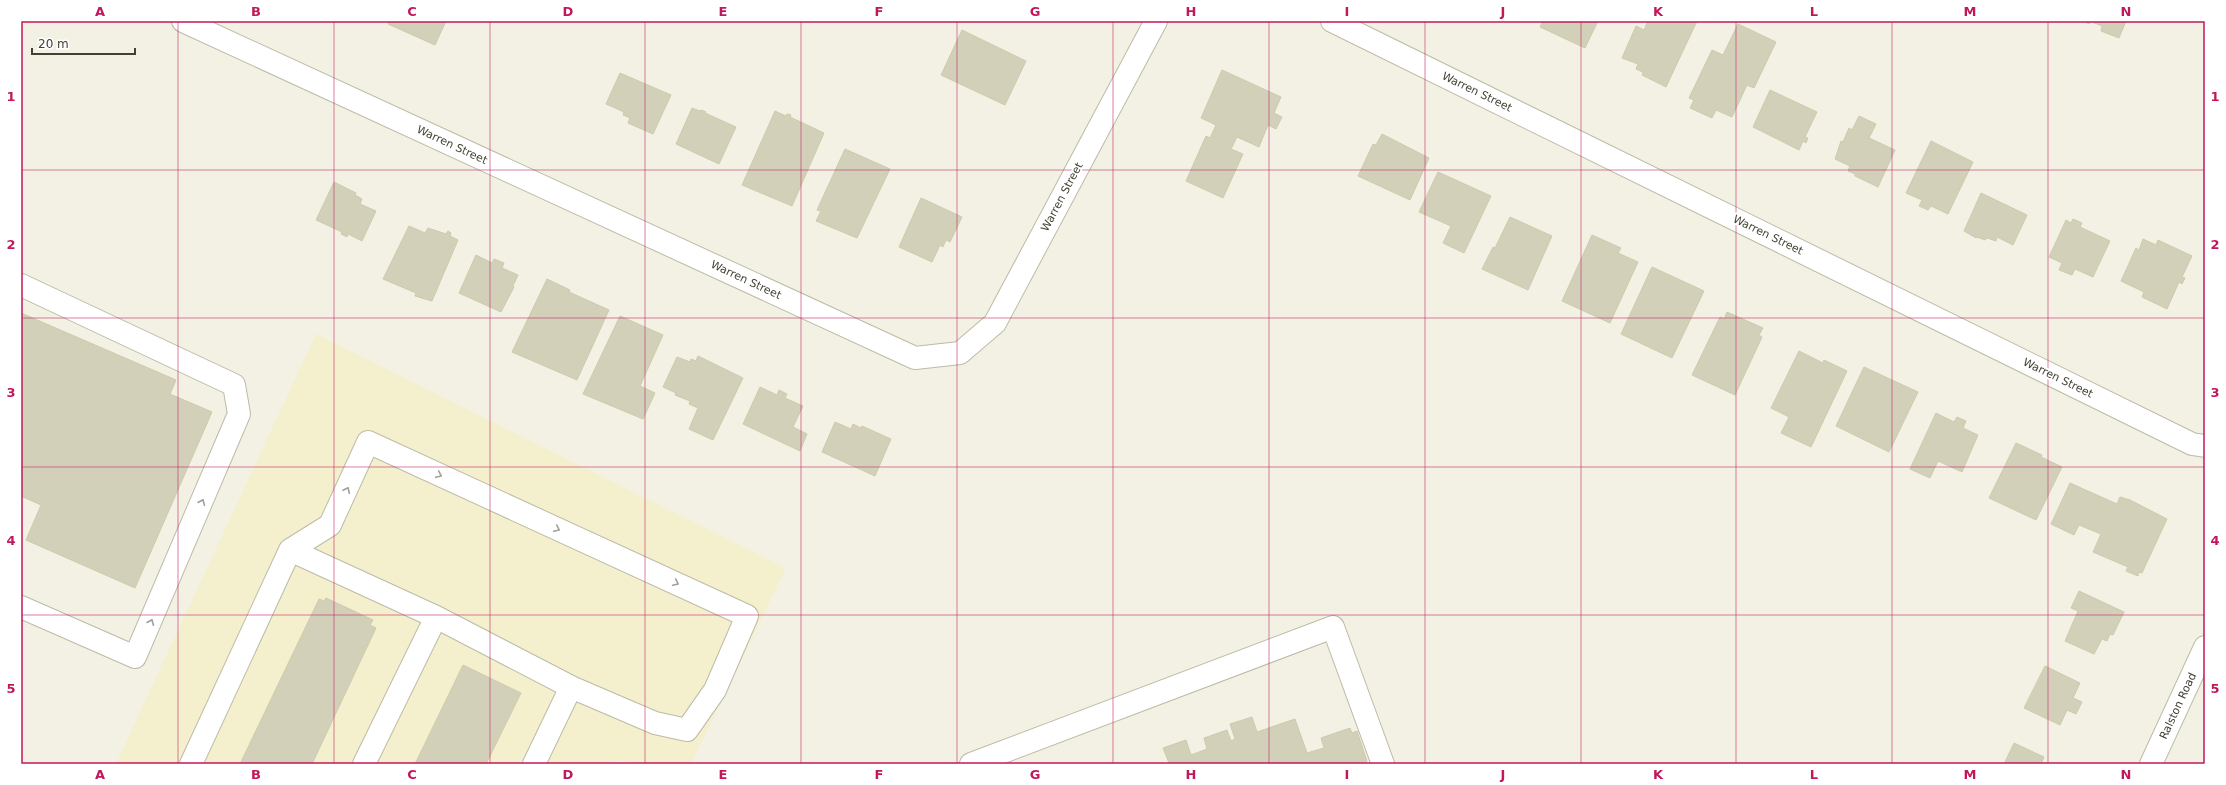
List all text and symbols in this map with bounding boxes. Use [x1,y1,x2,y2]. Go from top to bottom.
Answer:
text: A [95,4,105,19]
text: B [251,4,261,19]
text: C [407,4,417,19]
text: D [563,4,574,19]
text: E [719,4,727,19]
text: F [875,4,883,19]
text: G [1030,4,1040,19]
text: H [1186,4,1196,19]
text: I [1345,4,1349,19]
text: J [1500,4,1505,19]
text: K [1653,4,1664,19]
text: L [1810,4,1818,19]
text: M [1964,4,1976,19]
text: N [2121,4,2131,19]
scale bar [32,30,135,56]
text: 20 m [38,37,69,51]
street label: Warren Street [1440,69,1515,115]
text: 1 [6,89,16,104]
text: 1 [2210,89,2220,104]
street label: Warren Street [415,123,490,167]
street label: Warren Street [1038,160,1086,234]
street label: Warren Street [1731,212,1806,258]
text: 2 [6,237,16,252]
text: 2 [2210,237,2220,252]
street label: Warren Street [709,258,784,302]
street label: Warren Street [2021,355,2096,401]
text: 3 [6,385,16,400]
text: 3 [2210,385,2220,400]
one-way arrow [435,470,443,478]
one-way arrow [342,486,350,494]
one-way arrow [197,499,205,506]
one-way arrow [553,524,561,532]
text: 4 [6,533,16,548]
text: 4 [2210,533,2220,548]
one-way arrow [671,578,679,586]
one-way arrow [146,618,154,625]
street label: Ralston Road [2157,671,2199,741]
text: 5 [6,681,16,696]
text: 5 [2210,681,2220,696]
text: A [95,767,105,782]
text: B [251,767,261,782]
text: C [407,767,417,782]
text: D [563,767,574,782]
text: E [719,767,727,782]
text: F [875,767,883,782]
text: G [1030,767,1040,782]
text: H [1186,767,1196,782]
text: I [1345,767,1349,782]
text: J [1500,767,1505,782]
text: K [1653,767,1664,782]
text: L [1810,767,1818,782]
text: M [1964,767,1976,782]
text: N [2121,767,2131,782]

